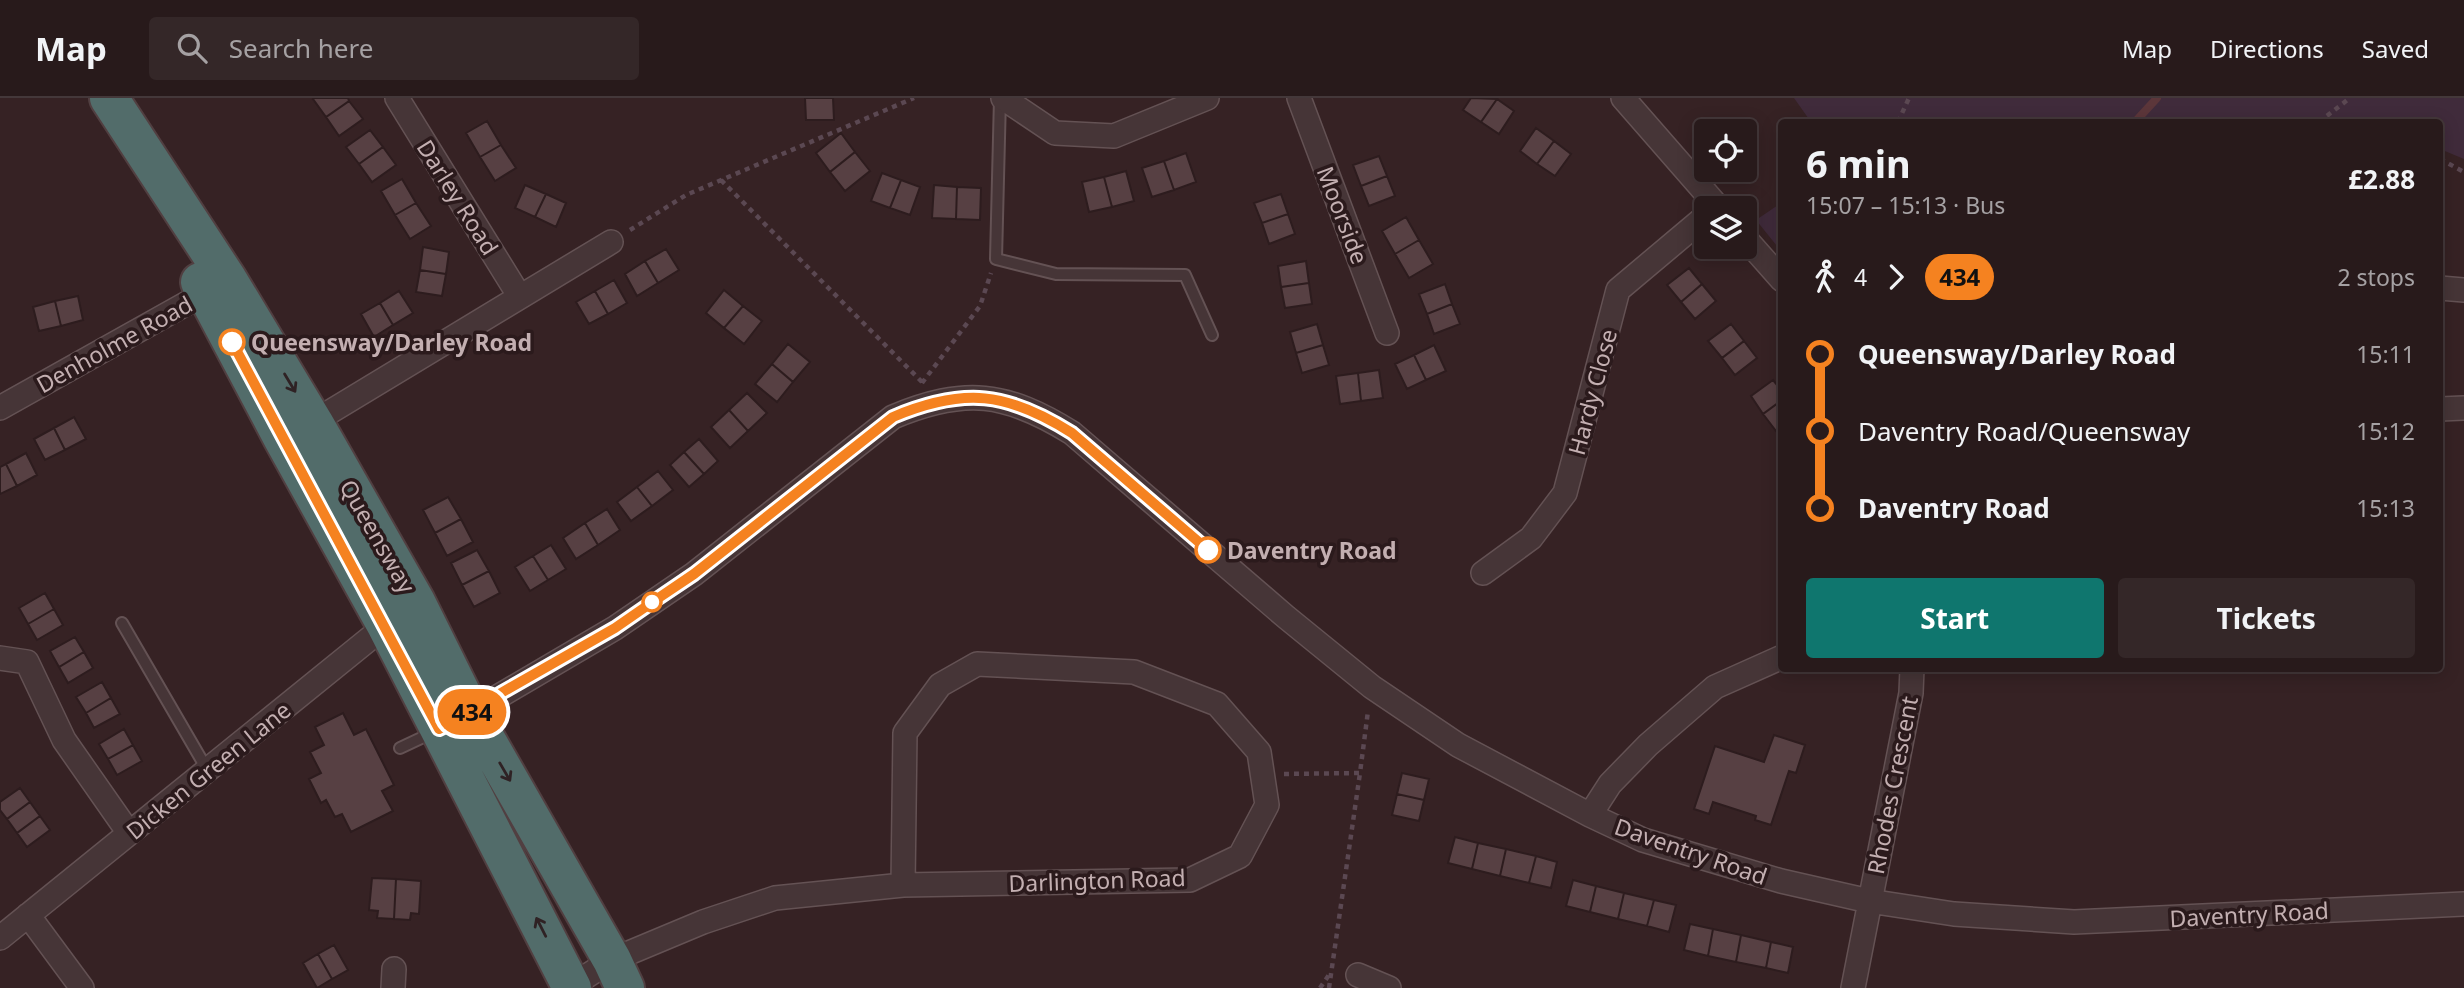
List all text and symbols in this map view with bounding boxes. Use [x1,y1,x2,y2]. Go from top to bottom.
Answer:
search box [149,17,639,80]
text: Map [35,26,107,71]
icon: search [173,29,211,67]
text: Search here [229,30,373,66]
text: Map [2122,32,2172,65]
text: Directions [2210,32,2324,65]
text: Saved [2362,32,2429,65]
map controls [1694,119,1757,259]
button: locate [1694,119,1757,182]
street label: Darley Road [410,133,506,261]
text: 6 min [1806,137,1911,189]
text: £2.88 [2348,161,2415,197]
street label: Moorside [1310,162,1376,268]
text: 15:07 – 15:13 · Bus [1806,189,2005,221]
button: layers [1694,196,1757,259]
icon: walk [1806,258,1844,296]
icon: forward [1877,258,1915,296]
text: 434 [1939,260,1980,293]
text: 4 [1854,261,1867,293]
text: 2 stops [2337,261,2415,293]
street label: Denholme Road [30,288,198,400]
street label: Hardy Close [1560,325,1624,459]
place label: Queensway/Darley Road [251,326,532,358]
marker: Queensway/Darley Road [219,329,245,355]
text: Queensway/Darley Road [1858,336,2176,372]
text: 15:11 [2356,338,2415,370]
one-way arrow [282,373,297,392]
text: Daventry Road/Queensway [1858,413,2190,449]
text: 15:12 [2356,415,2415,447]
street label: Queensway [333,473,424,599]
text: Daventry Road [1858,490,2050,526]
text: 15:13 [2356,492,2415,524]
place label: Daventry Road [1227,534,1397,566]
marker: Daventry Road [1195,537,1221,563]
button: Start [1806,578,2104,658]
button: Tickets [2118,578,2415,658]
unlabelled marker [642,592,662,612]
line badge: 434 [432,689,512,735]
street label: Rhodes Crescent [1859,693,1925,877]
street label: Dicken Green Lane [119,694,297,846]
text: 434 [451,695,493,728]
one-way arrow [498,762,512,782]
street label: Daventry Road [1610,810,1772,892]
street label: Darlington Road [1008,861,1186,899]
street label: Daventry Road [2169,894,2329,934]
one-way arrow [534,917,547,938]

